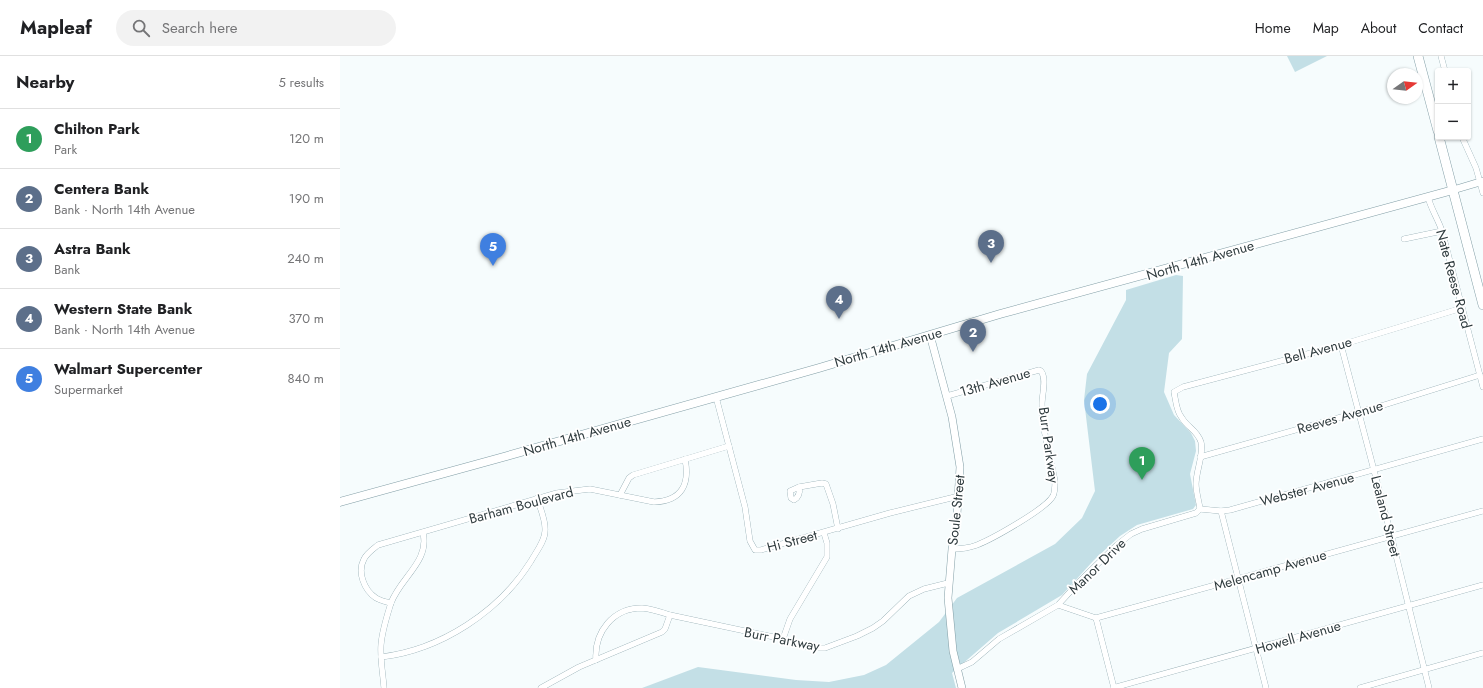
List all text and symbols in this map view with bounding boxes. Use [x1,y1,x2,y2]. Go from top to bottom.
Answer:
search box [116,10,396,46]
text: Mapleaf [20,14,92,41]
icon: search [130,17,152,39]
text: Search here [162,17,238,39]
text: Home [1255,18,1291,38]
text: Map [1313,18,1339,38]
text: About [1361,18,1396,38]
text: Contact [1418,18,1463,38]
north arrow [1387,68,1423,104]
map controls [1435,68,1471,140]
button: + [1435,68,1471,104]
text: Nearby [16,70,74,94]
text: 5 results [278,73,324,92]
button: − [1435,104,1471,140]
text: Chilton Park [54,118,140,140]
text: 1 [26,129,32,148]
text: 120 m [289,129,324,148]
text: Park [54,140,77,159]
text: Centera Bank [54,178,149,200]
text: 2 [25,189,33,208]
text: 190 m [289,189,324,208]
text: Bank · North 14th Avenue [54,200,195,219]
street label: Nate Reese Road [1431,227,1477,331]
pin: 3 [978,230,1004,263]
pin: 5 [480,233,506,266]
street label: North 14th Avenue [1144,235,1256,285]
text: Astra Bank [54,238,131,260]
text: 3 [25,249,33,268]
text: 240 m [287,249,324,268]
text: Bank [54,260,80,279]
pin: 4 [826,286,852,319]
text: Western State Bank [54,298,192,320]
text: 4 [24,309,34,328]
text: 370 m [288,309,324,328]
pin: 2 [960,319,986,352]
text: Bank · North 14th Avenue [54,320,195,339]
street label: North 14th Avenue [832,322,944,372]
street label: Bell Avenue [1282,331,1354,369]
text: Walmart Supercenter [54,358,202,380]
street label: 13th Avenue [957,362,1033,402]
text: 5 [25,369,33,388]
text: 840 m [287,369,324,388]
text: Supermarket [54,380,123,399]
your location [1090,394,1110,414]
street label: Reeves Avenue [1295,395,1385,439]
street label: Burr Parkway [1034,406,1064,485]
street label: North 14th Avenue [521,411,633,461]
pin: 1 [1129,447,1155,480]
street label: Webster Avenue [1258,467,1356,511]
street label: Soule Street [942,473,970,546]
street label: Lealand Street [1366,473,1406,559]
street label: Barham Boulevard [467,481,575,529]
street label: Hi Street [765,525,820,557]
street label: Manor Drive [1064,533,1130,599]
street label: Melencamp Avenue [1211,544,1329,596]
street label: Howell Avenue [1253,615,1343,659]
street label: Burr Parkway [743,622,822,656]

